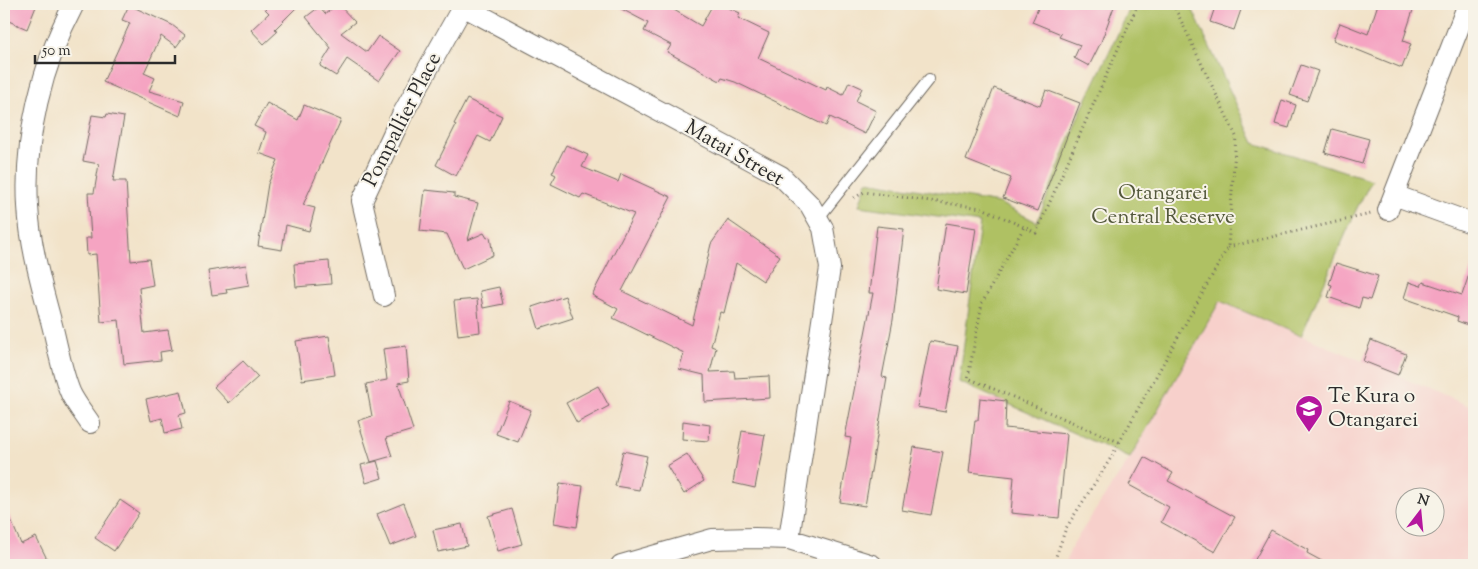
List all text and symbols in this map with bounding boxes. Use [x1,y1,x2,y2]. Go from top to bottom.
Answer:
scale bar [35,32,175,64]
text: 50 m [41,41,71,62]
street label: Pompallier Place [356,48,450,192]
street label: Matai Street [679,113,789,195]
park label: Otangarei Central Reserve [1091,179,1235,233]
place label: Te Kura o Otangarei [1328,382,1418,436]
school or university icon: Te Kura o Otangarei [1294,394,1324,433]
north arrow [1396,486,1446,536]
text: N [1415,490,1431,513]

